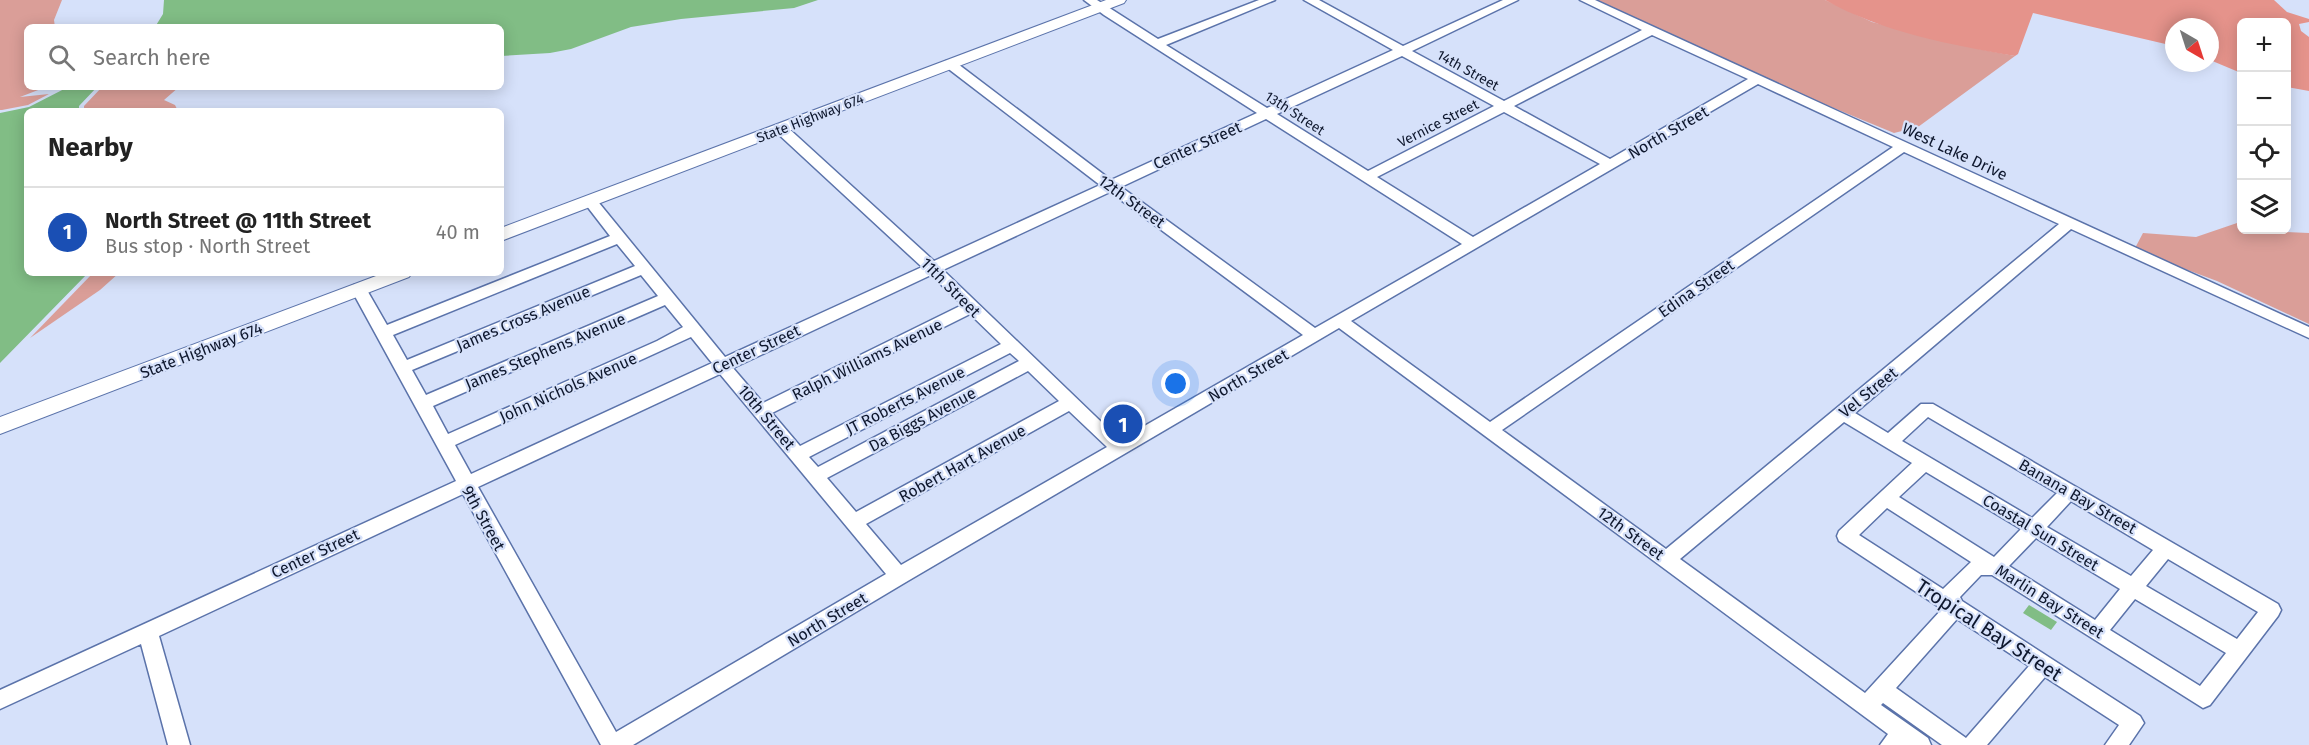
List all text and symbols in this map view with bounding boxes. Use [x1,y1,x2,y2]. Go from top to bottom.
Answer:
north arrow [2165,18,2219,72]
map controls [2237,18,2291,234]
button: + [2237,18,2291,72]
search box [24,24,504,90]
icon: search [45,41,78,74]
text: Search here [93,44,211,71]
street label: 14th Street [1434,46,1503,95]
button: − [2237,72,2291,126]
street label: 13th Street [1262,88,1329,140]
street label: State Highway 674 [754,90,867,147]
street label: Vernice Street [1395,95,1482,151]
street label: North Street [1625,102,1712,163]
street label: Center Street [1150,117,1245,173]
street label: West Lake Drive [1899,119,2011,184]
button: locate [2237,126,2291,180]
text: Nearby [48,132,133,163]
street label: 12th Street [1095,171,1169,232]
button: layers [2237,180,2291,234]
text: North Street @ 11th Street [105,207,371,234]
text: 1 [63,220,72,244]
text: 40 m [436,220,480,244]
text: Bus stop · North Street [105,234,310,258]
street label: 11th Street [917,254,985,321]
street label: Edina Street [1655,255,1738,321]
street label: James Cross Avenue [453,282,593,355]
street label: James Stephens Avenue [462,309,628,394]
street label: Ralph Williams Avenue [789,315,945,404]
street label: State Highway 674 [137,318,266,383]
street label: Center Street [709,321,803,378]
street label: North Street [1205,345,1292,406]
street label: John Nichols Avenue [496,349,640,426]
street label: JT Roberts Avenue [842,362,968,439]
street label: Vel Street [1835,363,1901,422]
your location [1161,369,1190,398]
street label: 10th Street [734,381,799,454]
street label: Da Biggs Avenue [865,383,979,456]
pin: 1 [1104,402,1142,446]
street label: Robert Hart Avenue [895,421,1029,506]
street label: Banana Bay Street [2016,455,2140,538]
street label: 9th Street [458,482,509,554]
street label: Coastal Sun Street [1979,490,2102,575]
street label: 12th Street [1594,503,1668,564]
street label: Center Street [268,525,362,582]
street label: Marlin Bay Street [1992,561,2107,642]
street label: Tropical Bay Street [1911,574,2067,687]
street label: North Street [784,588,871,651]

